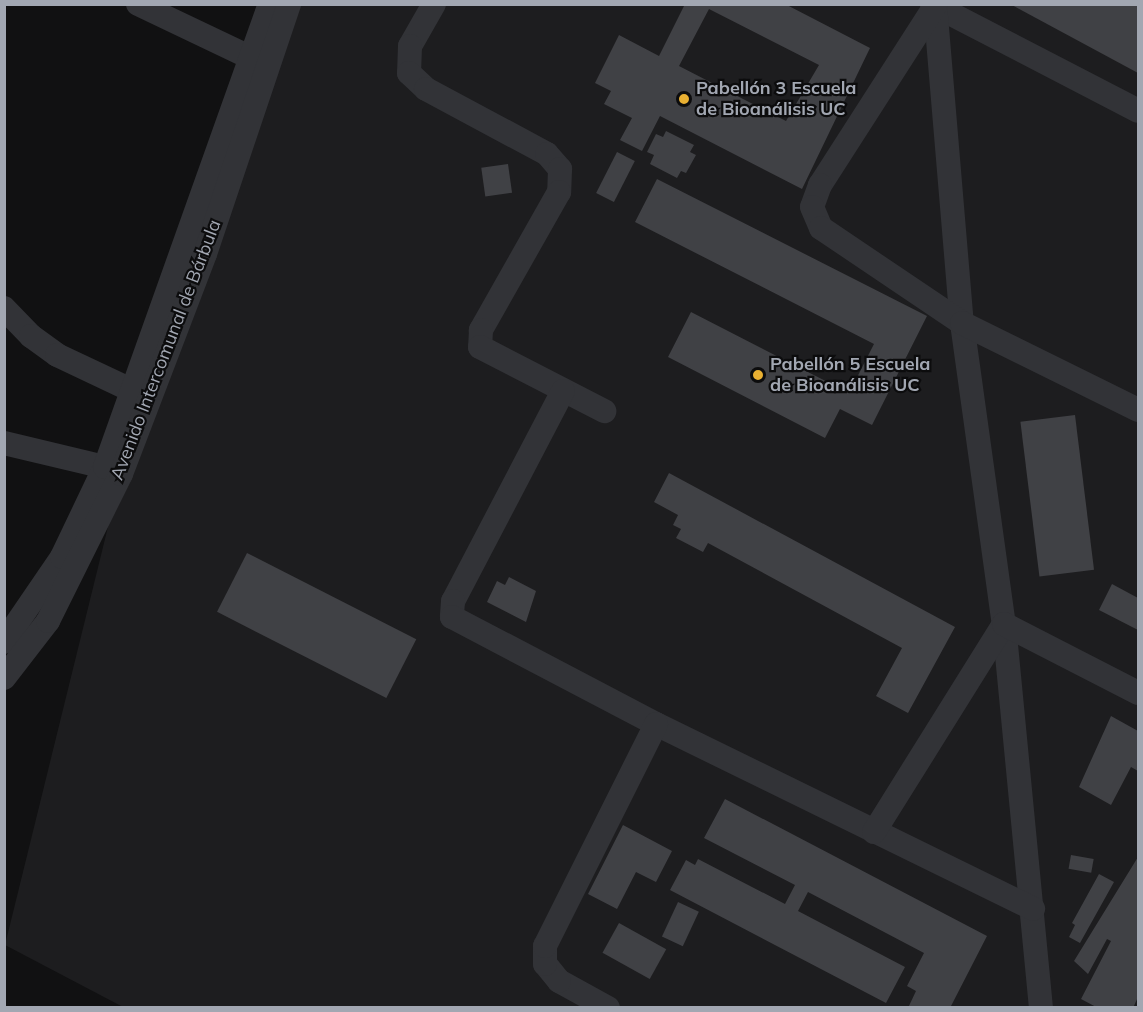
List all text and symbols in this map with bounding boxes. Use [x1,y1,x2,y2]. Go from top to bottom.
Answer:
place label: Pabellón 3 Escuela de Bioanálisis UC [696,78,856,121]
marker: Pabellón 3 Escuela de Bioanálisis UC [677,92,691,106]
street label: Avenido Intercomunal de Bárbula [106,217,226,483]
place label: Pabellón 5 Escuela de Bioanálisis UC [770,354,930,397]
marker: Pabellón 5 Escuela de Bioanálisis UC [751,368,765,382]

